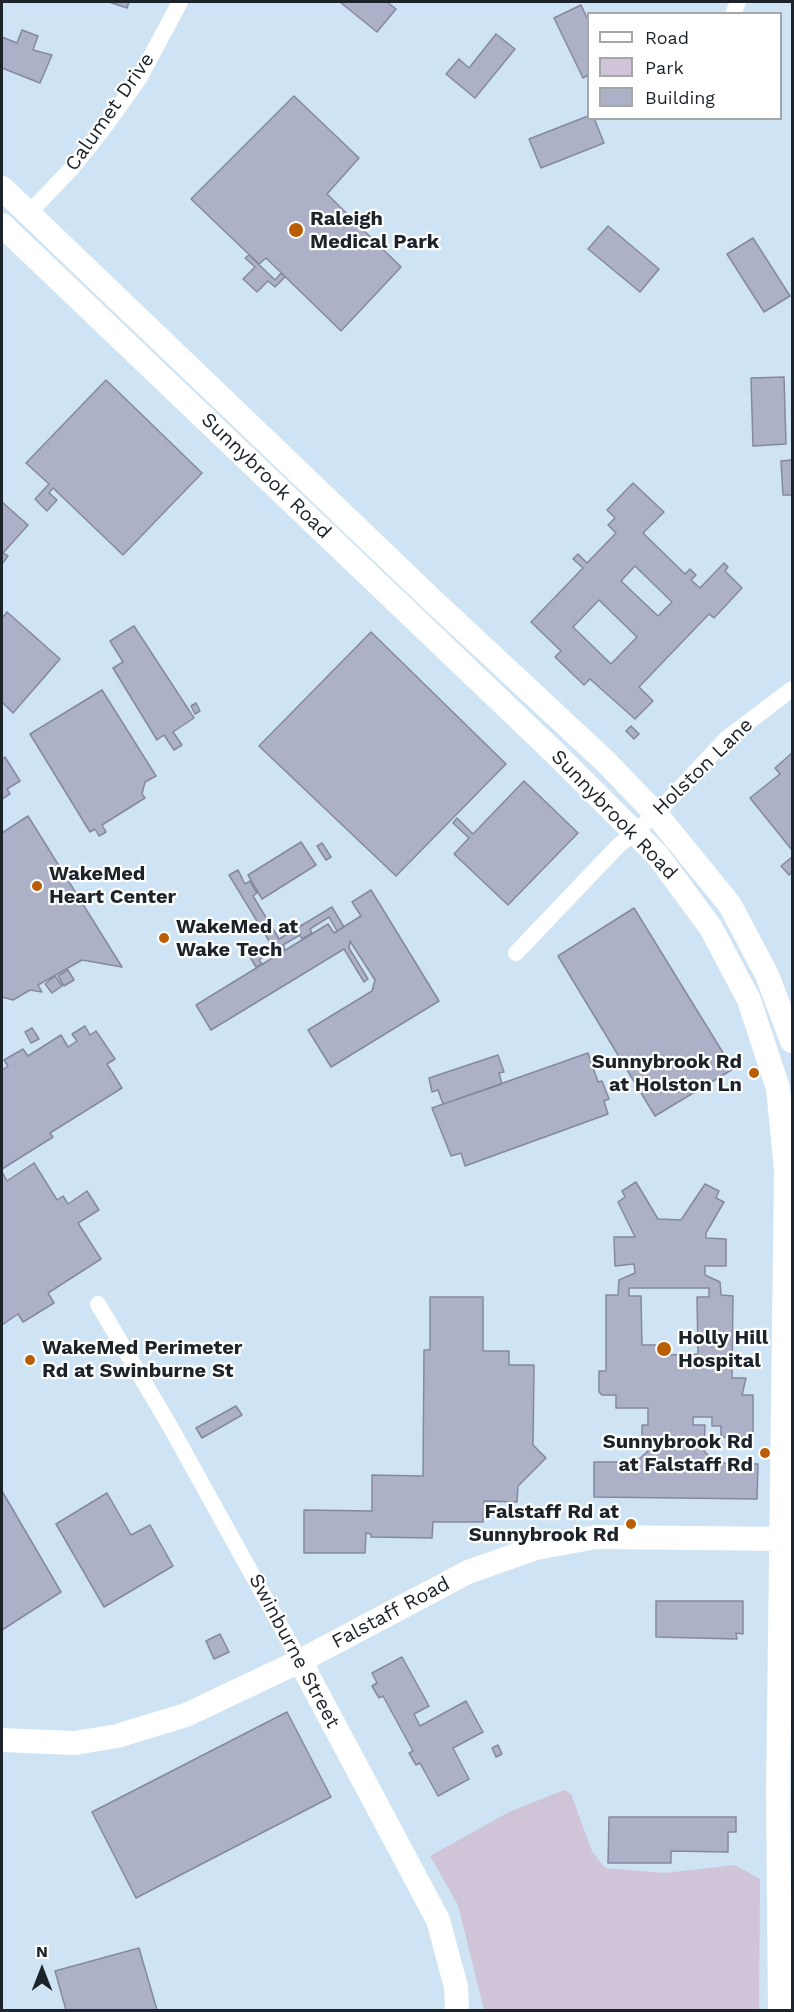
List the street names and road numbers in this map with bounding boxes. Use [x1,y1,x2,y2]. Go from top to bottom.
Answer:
street label: Calumet Drive [60,48,160,176]
street label: Sunnybrook Road [196,408,336,544]
street label: Holston Lane [648,713,758,821]
street label: Sunnybrook Road [546,745,682,885]
street label: Swinburne Street [243,1570,345,1732]
street label: Falstaff Road [328,1572,454,1654]

